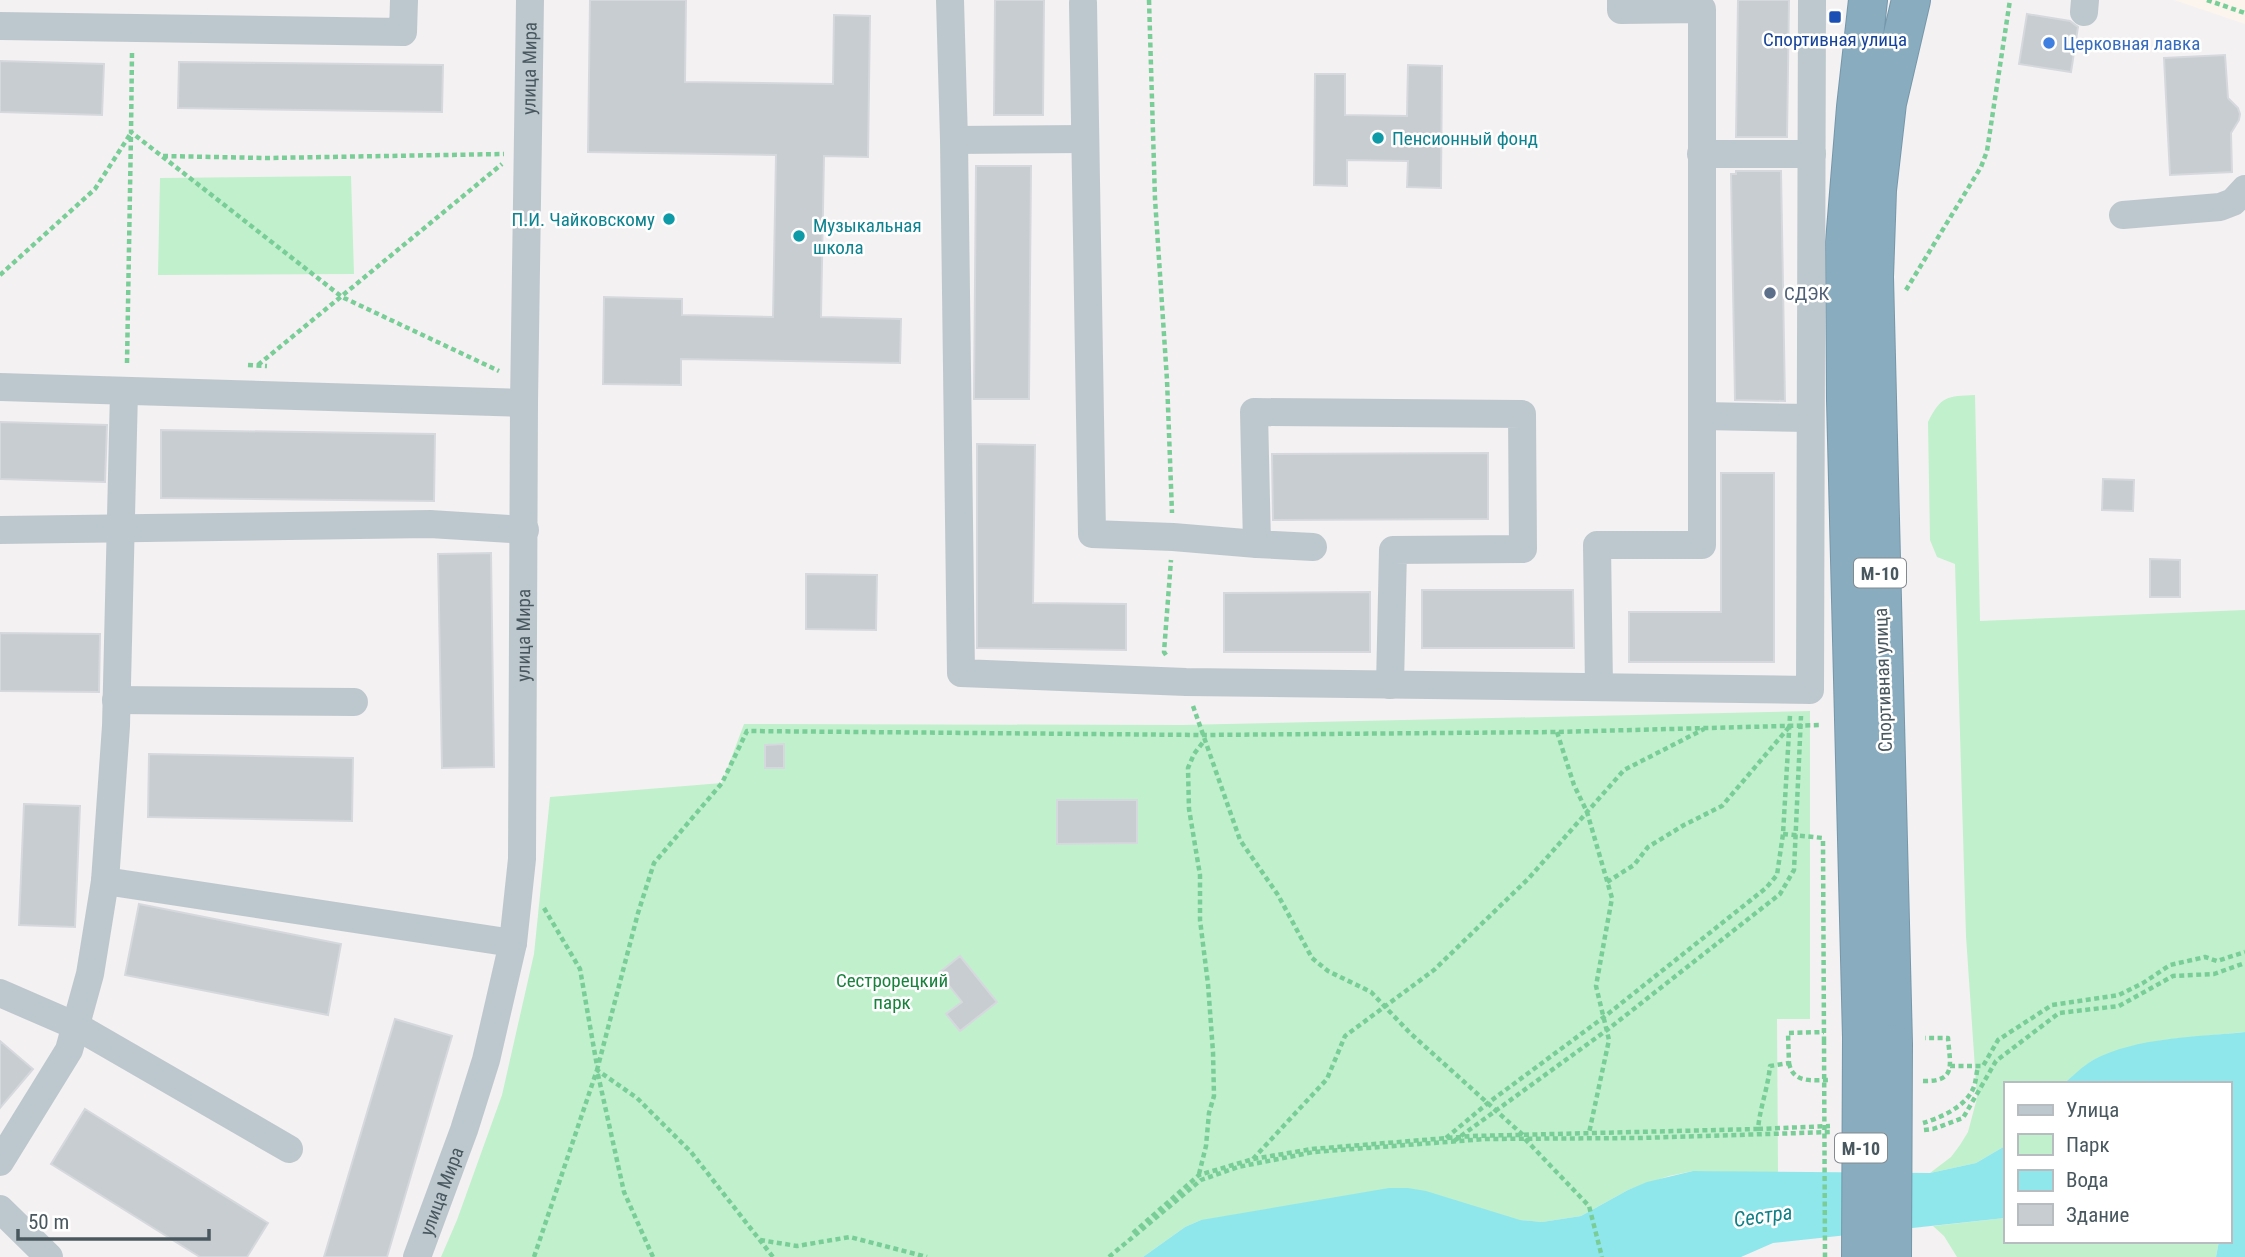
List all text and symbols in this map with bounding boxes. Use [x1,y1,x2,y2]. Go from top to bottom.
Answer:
marker: Спортивная улица [1827,9,1843,25]
street label: улица Мира [517,22,541,115]
place label: Спортивная улица [1763,28,1907,51]
place label: Церковная лавка [2063,32,2200,55]
marker: Церковная лавка [2041,35,2057,51]
place label: Пенсионный фонд [1392,127,1538,150]
marker: Пенсионный фонд [1370,130,1386,146]
place label: П.И. Чайковскому [511,208,655,231]
marker: П.И. Чайковскому [661,211,677,227]
place label: Музыкальная школа [813,214,922,259]
marker: Музыкальная школа [791,228,807,244]
place label: СДЭК [1784,282,1830,305]
marker: СДЭК [1762,285,1778,301]
road number: М-10 [1854,558,1906,588]
street label: улица Мира [511,589,535,682]
street label: Спортивная улица [1869,608,1897,752]
park label: Сестрорецкий парк [836,969,948,1014]
legend [2004,1082,2231,1243]
text: Улица [2066,1098,2119,1122]
text: Парк [2066,1133,2110,1157]
road number: М-10 [1835,1134,1887,1162]
street label: улица Мира [414,1144,468,1239]
text: Вода [2066,1168,2109,1192]
scale bar [18,1198,208,1242]
water label: Сестра [1732,1200,1794,1232]
text: Здание [2066,1203,2130,1227]
text: 50 m [28,1210,69,1234]

